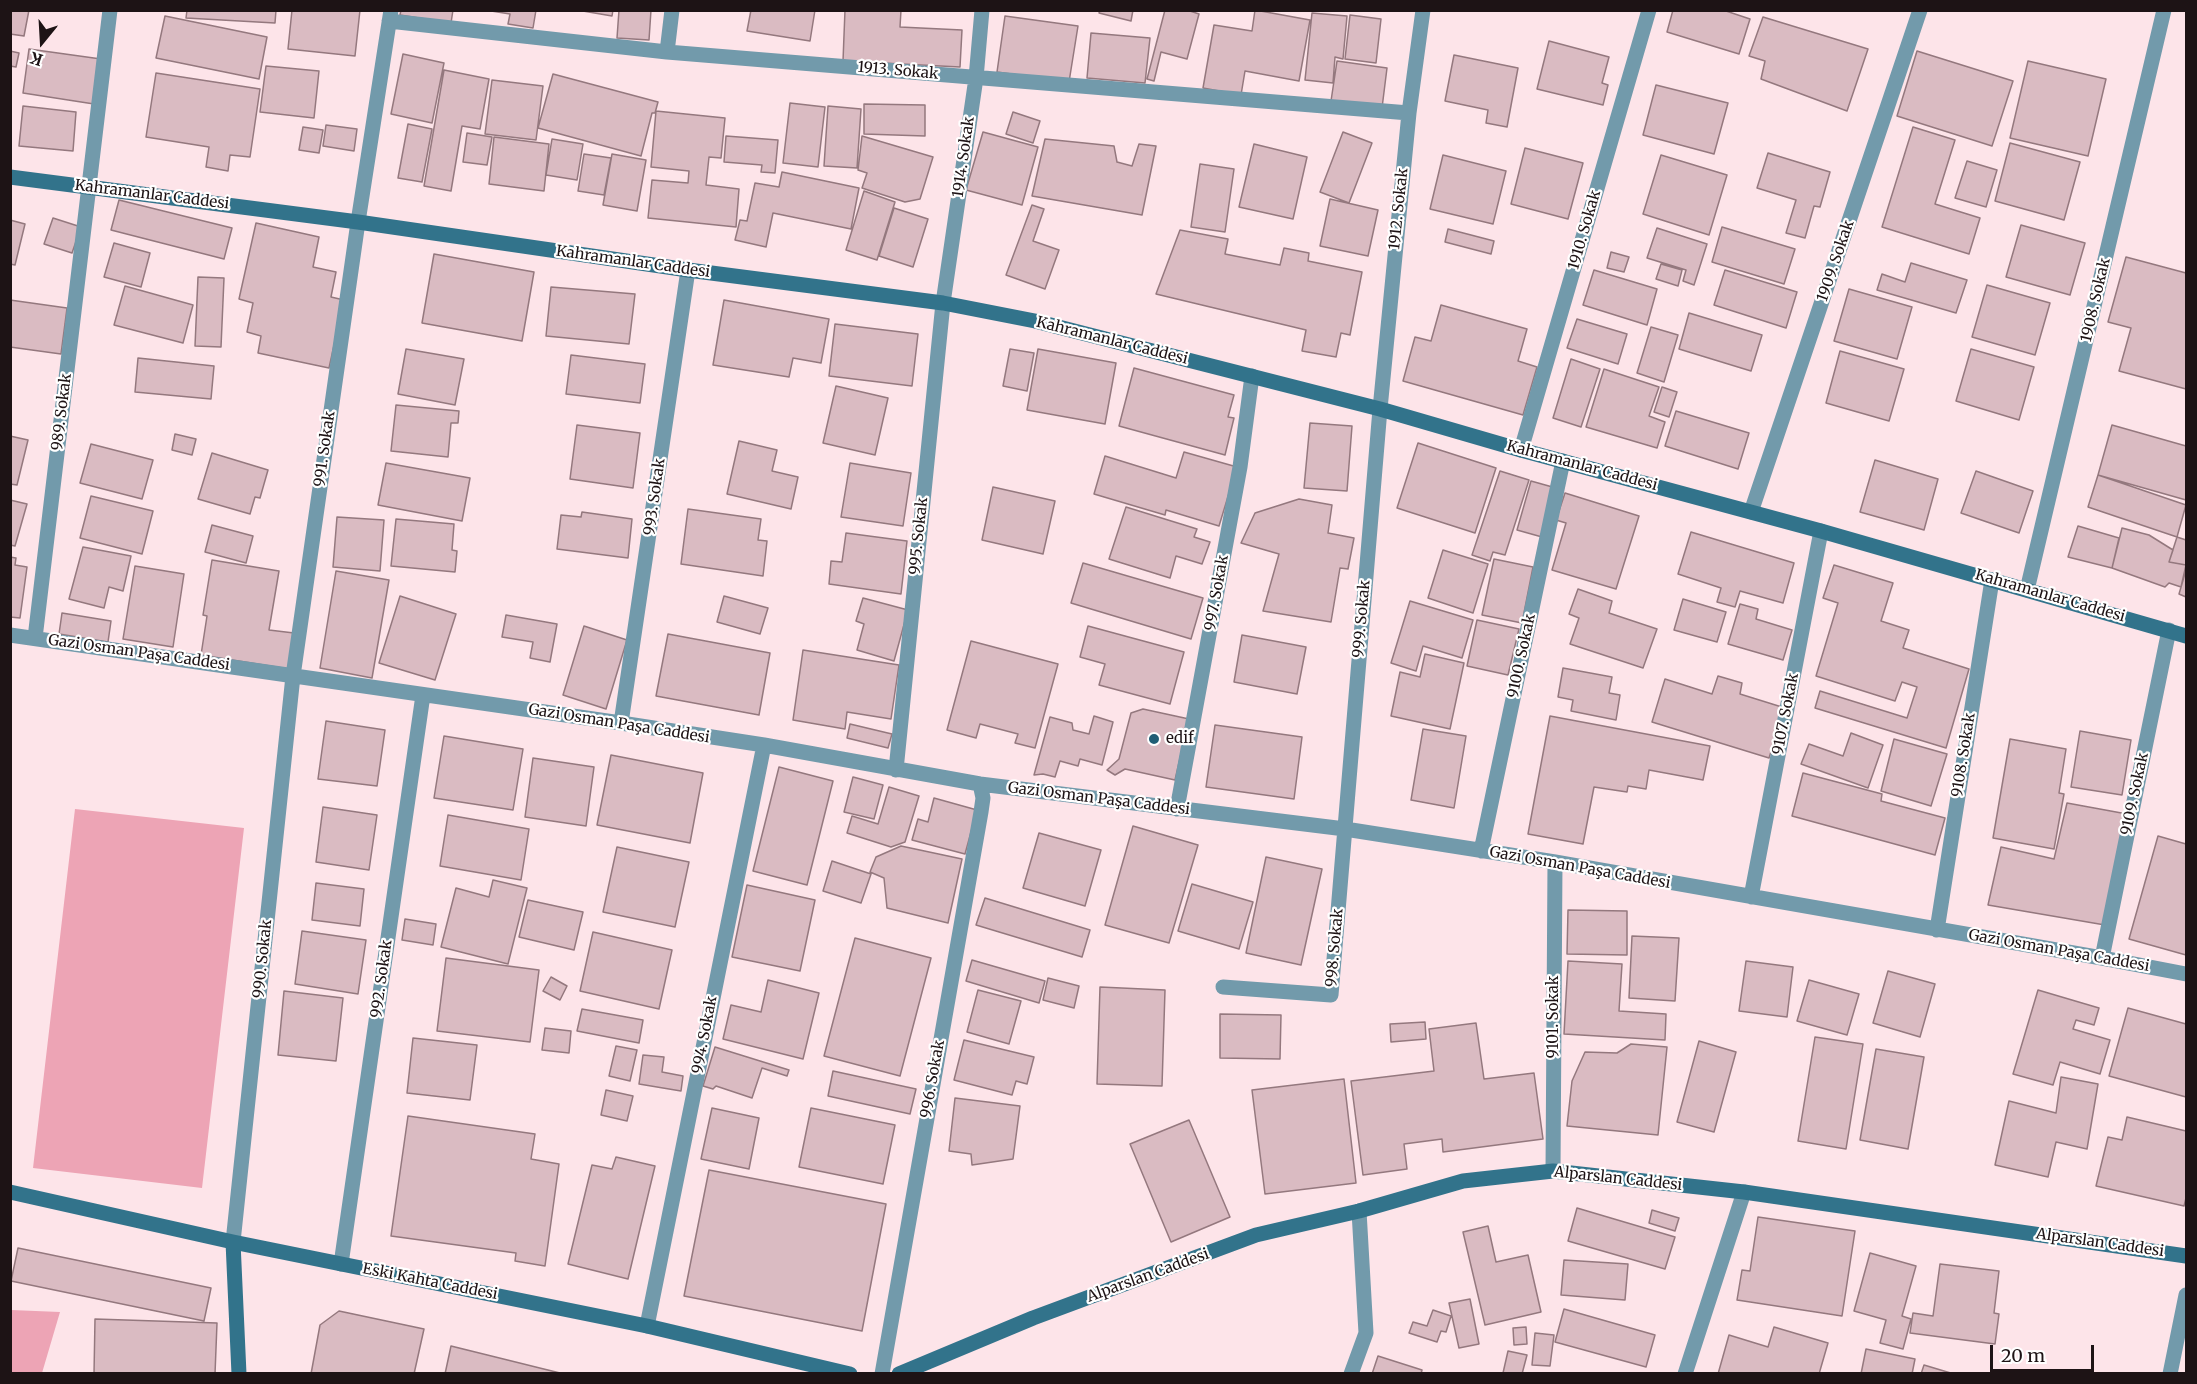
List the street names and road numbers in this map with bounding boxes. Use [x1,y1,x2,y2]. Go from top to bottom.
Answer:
street label: 1913. Sokak [857,59,939,83]
street label: 1914. Sokak [949,115,979,199]
street label: 1912. Sokak [1386,167,1412,251]
street label: Kahramanlar Caddesi [74,177,230,213]
street label: 1910. Sokak [1565,188,1605,272]
street label: 1909. Sokak [1814,218,1858,304]
street label: Kahramanlar Caddesi [555,242,711,282]
street label: 1908. Sokak [2078,256,2114,344]
street label: Kahramanlar Caddesi [1034,313,1190,369]
street label: 989. Sokak [48,372,76,452]
street label: 991. Sokak [311,410,339,488]
street label: Kahramanlar Caddesi [1505,437,1659,495]
street label: 993. Sokak [641,457,669,537]
street label: 995. Sokak [906,496,932,576]
street label: 997. Sokak [1201,554,1233,632]
street label: Kahramanlar Caddesi [1973,566,2127,626]
street label: 999. Sokak [1350,579,1374,659]
street label: 9100. Sokak [1504,612,1540,700]
street label: Gazi Osman Paşa Caddesi [47,631,231,675]
street label: 9107. Sokak [1769,672,1803,756]
street label: Gazi Osman Paşa Caddesi [527,701,711,747]
street label: 9108. Sokak [1948,712,1980,798]
street label: 9109. Sokak [2117,751,2153,837]
street label: Gazi Osman Paşa Caddesi [1007,779,1191,819]
street label: Gazi Osman Paşa Caddesi [1488,843,1672,893]
street label: 998. Sokak [1323,908,1347,988]
street label: 990. Sokak [250,919,276,999]
street label: Gazi Osman Paşa Caddesi [1967,926,2151,976]
street label: 992. Sokak [368,939,396,1019]
street label: 9101. Sokak [1545,976,1563,1058]
street label: 994. Sokak [689,995,721,1075]
street label: 996. Sokak [917,1039,949,1119]
street label: Alparslan Caddesi [1553,1163,1683,1195]
street label: Alparslan Caddesi [2035,1225,2165,1261]
street label: Alparslan Caddesi [1084,1245,1212,1307]
street label: Eski Kahta Caddesi [361,1260,499,1304]

